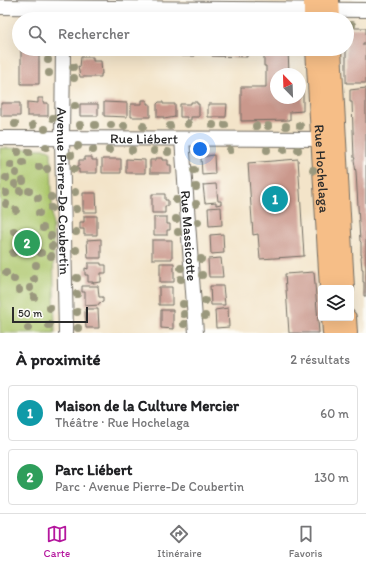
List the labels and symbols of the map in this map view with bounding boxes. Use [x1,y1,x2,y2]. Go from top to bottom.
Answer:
north arrow [270,68,306,104]
street label: Avenue Pierre-De Coubertin [53,107,73,275]
street label: Rue Hochelaga [310,124,333,214]
street label: Rue Liébert [110,130,178,148]
your location [190,139,210,159]
pin: 1 [262,184,288,214]
street label: Rue Massicotte [177,190,200,282]
pin: 2 [14,228,40,258]
scale bar [12,305,88,324]

